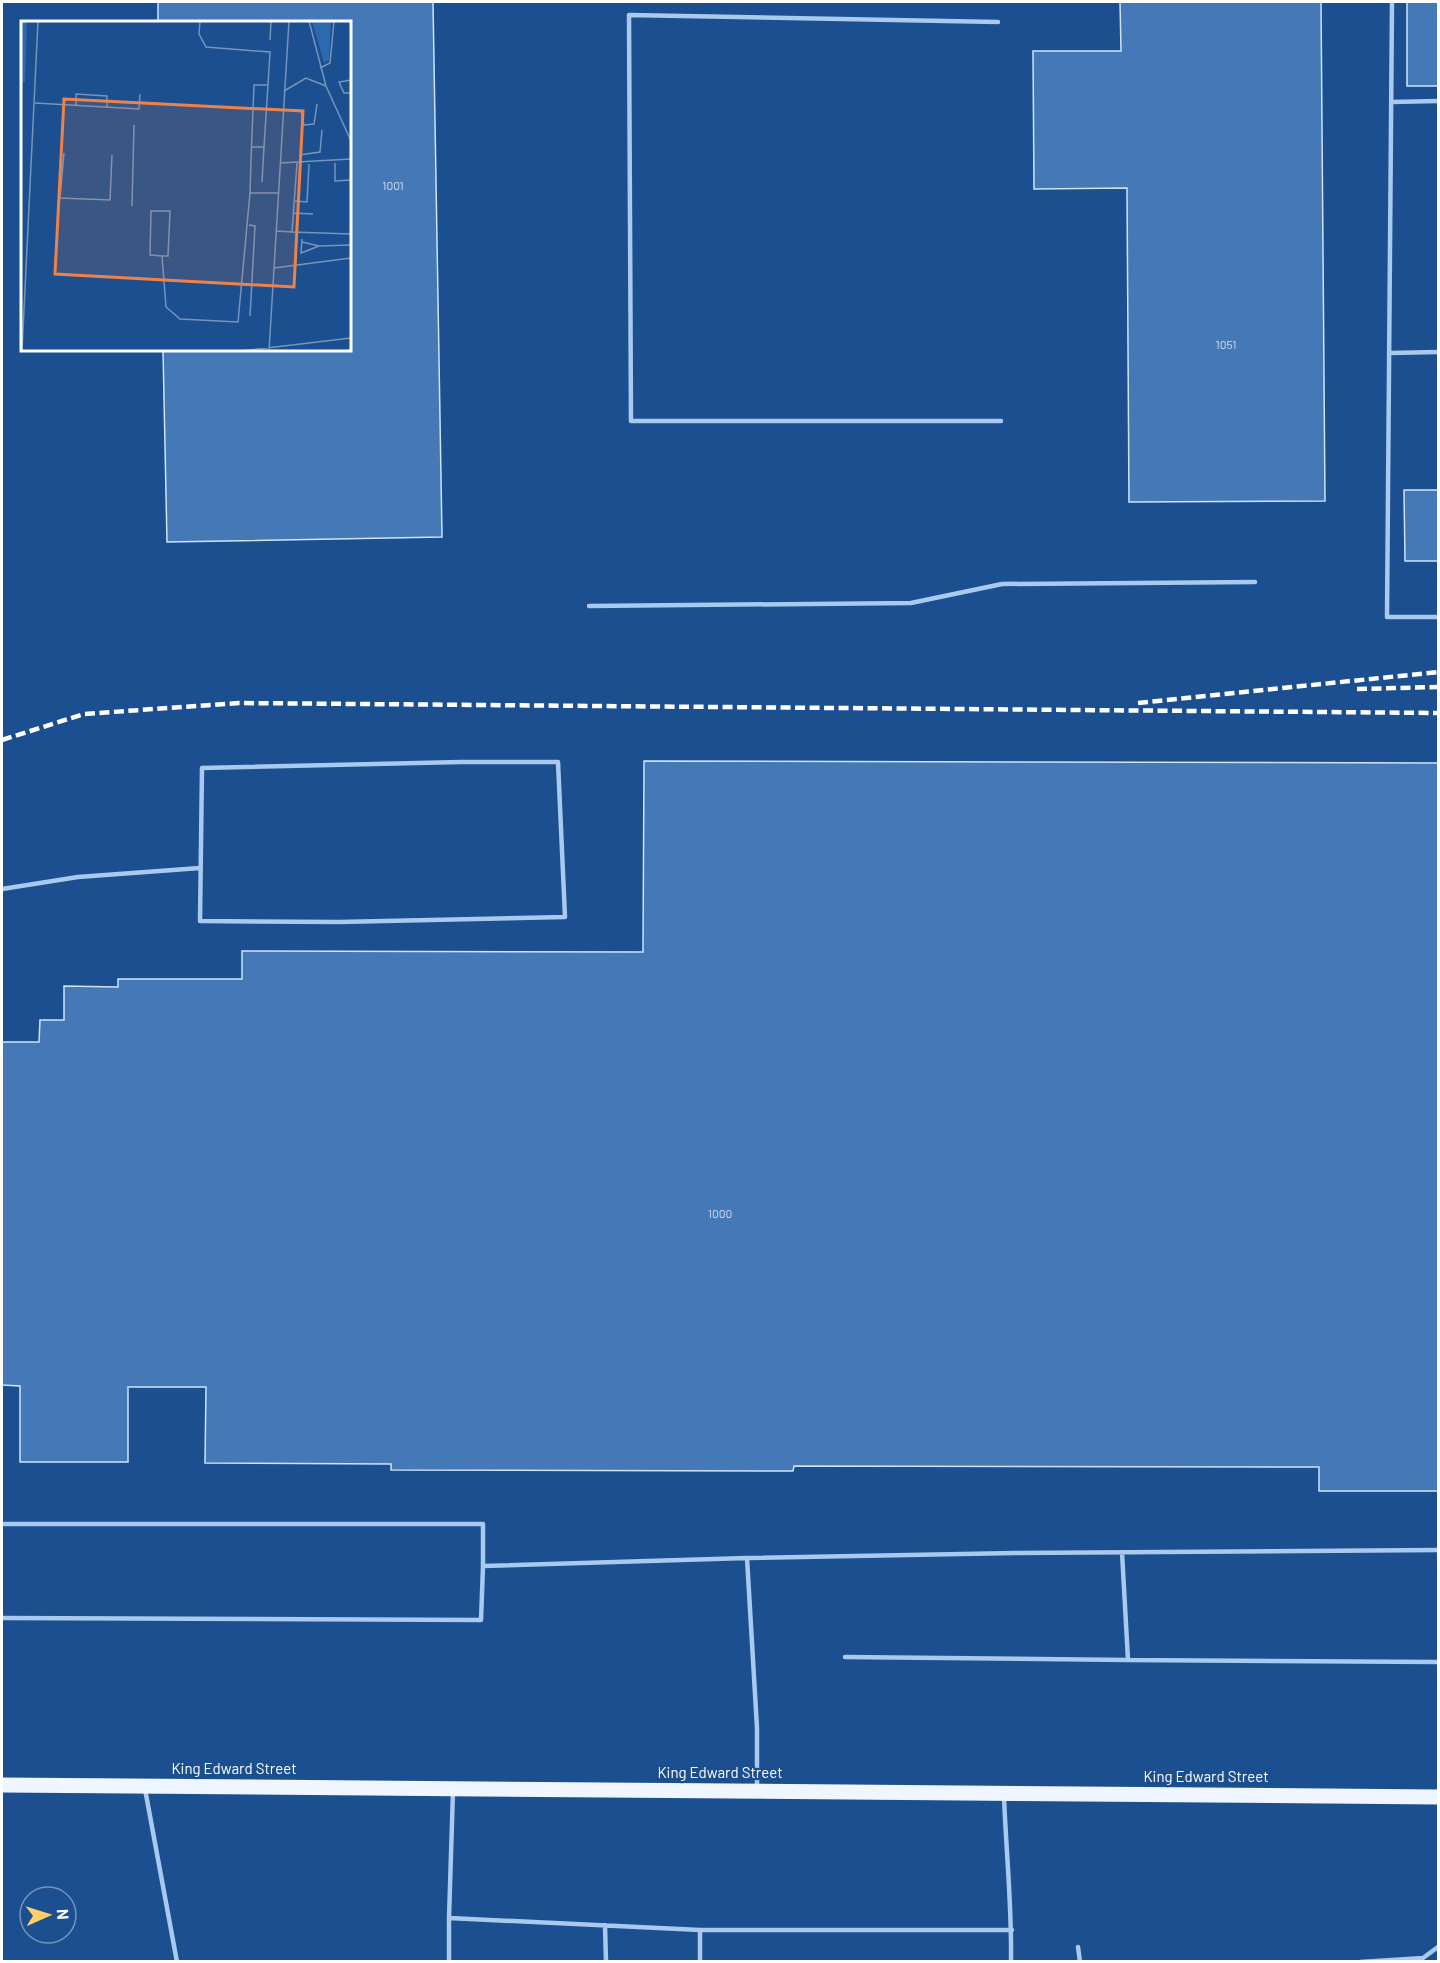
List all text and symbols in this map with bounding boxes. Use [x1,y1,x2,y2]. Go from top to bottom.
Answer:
inset map [21,21,351,351]
house number: 1001 [382,178,404,192]
house number: 1051 [1215,337,1237,351]
house number: 1000 [708,1206,732,1220]
street label: King Edward Street [171,1759,297,1777]
street label: King Edward Street [657,1763,783,1781]
street label: King Edward Street [1143,1767,1269,1785]
north arrow [18,1885,78,1945]
text: N [54,1908,73,1920]

